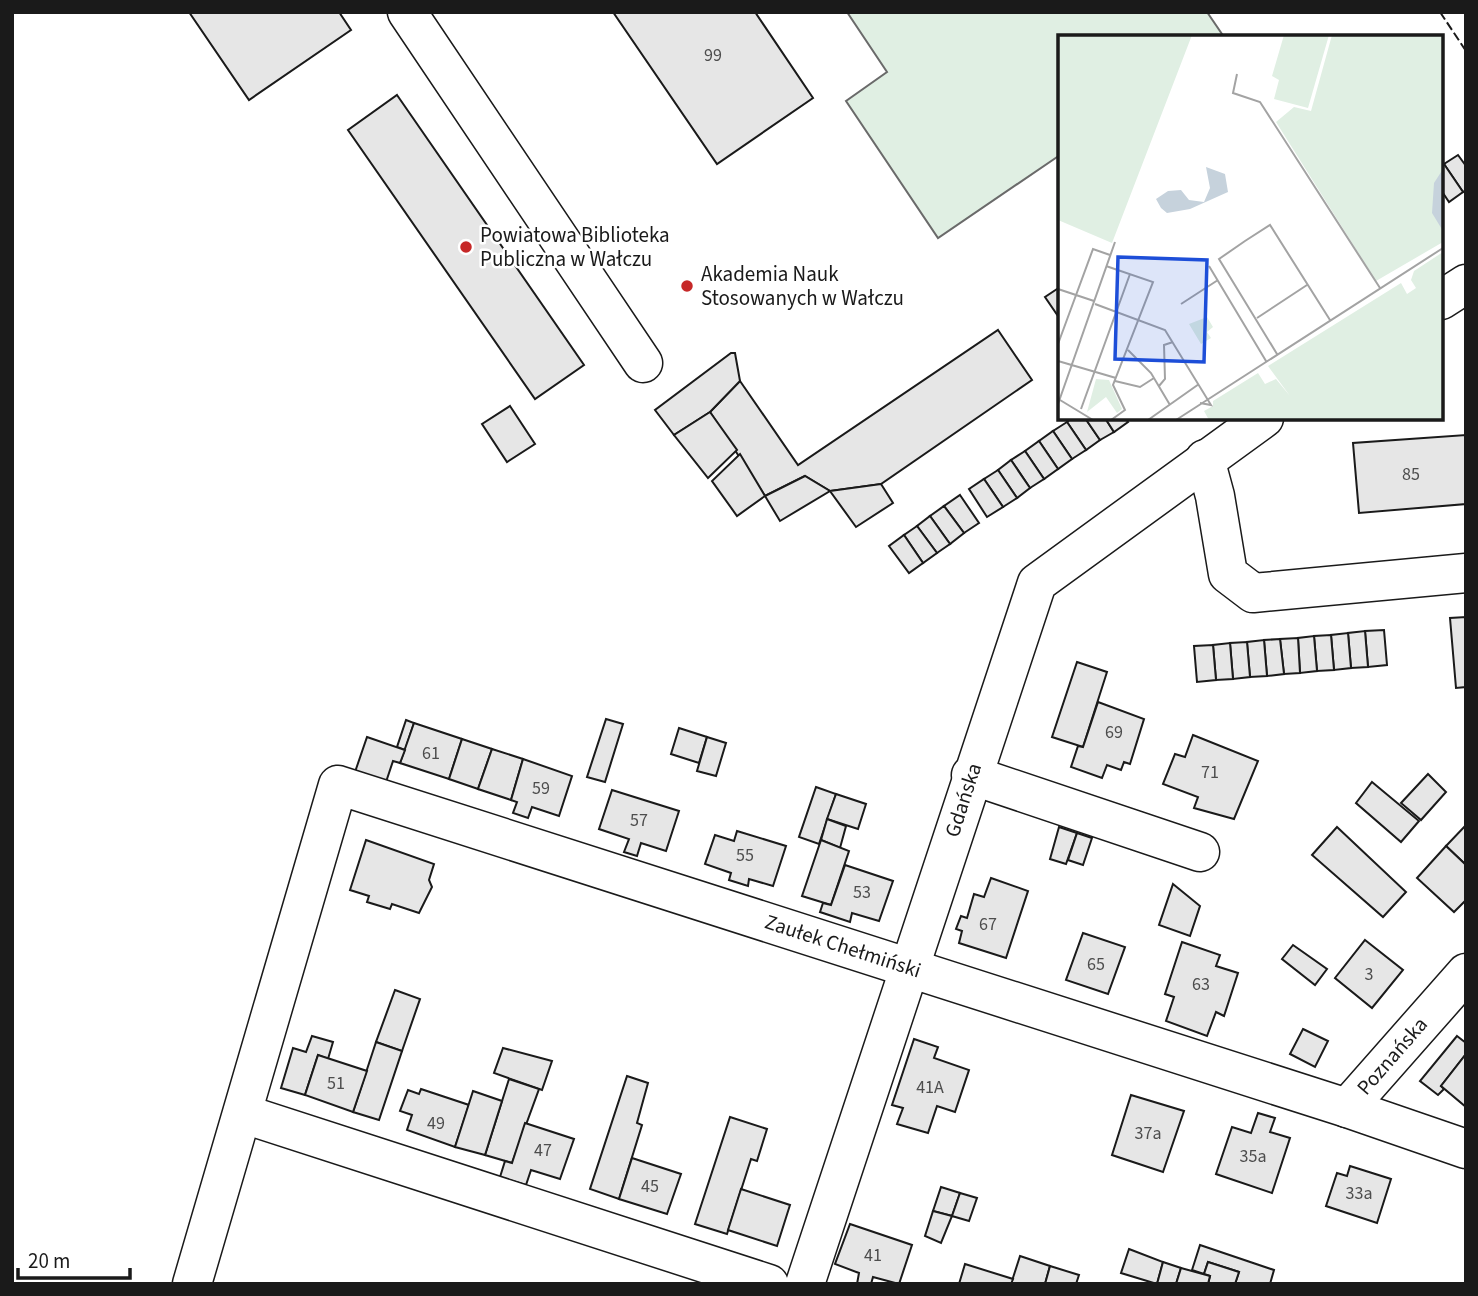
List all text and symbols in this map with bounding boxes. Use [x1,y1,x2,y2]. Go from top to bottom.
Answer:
inset map [1058,35,1443,420]
house number: 99 [704,43,722,68]
place label: Powiatowa Biblioteka Publiczna w Wałczu [480,220,670,274]
marker: Powiatowa Biblioteka Publiczna w Wałczu [458,239,474,255]
place label: Akademia Nauk Stosowanych w Wałczu [701,259,904,313]
marker: Akademia Nauk Stosowanych w Wałczu [679,278,695,294]
house number: 85 [1402,462,1420,487]
house number: 69 [1105,720,1123,745]
house number: 61 [422,741,440,766]
street label: Gdańska [937,759,989,841]
house number: 71 [1201,760,1219,785]
house number: 59 [532,776,550,801]
house number: 57 [630,808,648,833]
house number: 55 [736,843,754,868]
house number: 53 [853,880,871,905]
street label: Zaułek Chełmiński [761,907,925,985]
house number: 67 [979,912,997,937]
house number: 65 [1087,952,1105,977]
house number: 3 [1365,962,1374,987]
house number: 63 [1192,972,1210,997]
street label: Poznańska [1350,1010,1434,1102]
house number: 51 [327,1071,345,1096]
house number: 41A [916,1075,944,1100]
house number: 49 [427,1111,445,1136]
house number: 37a [1135,1121,1161,1146]
house number: 47 [534,1138,552,1163]
house number: 35a [1240,1144,1266,1169]
house number: 45 [641,1174,659,1199]
house number: 33a [1346,1181,1372,1206]
scale bar [18,1236,130,1280]
house number: 41 [864,1243,882,1268]
text: 20 m [28,1246,70,1276]

